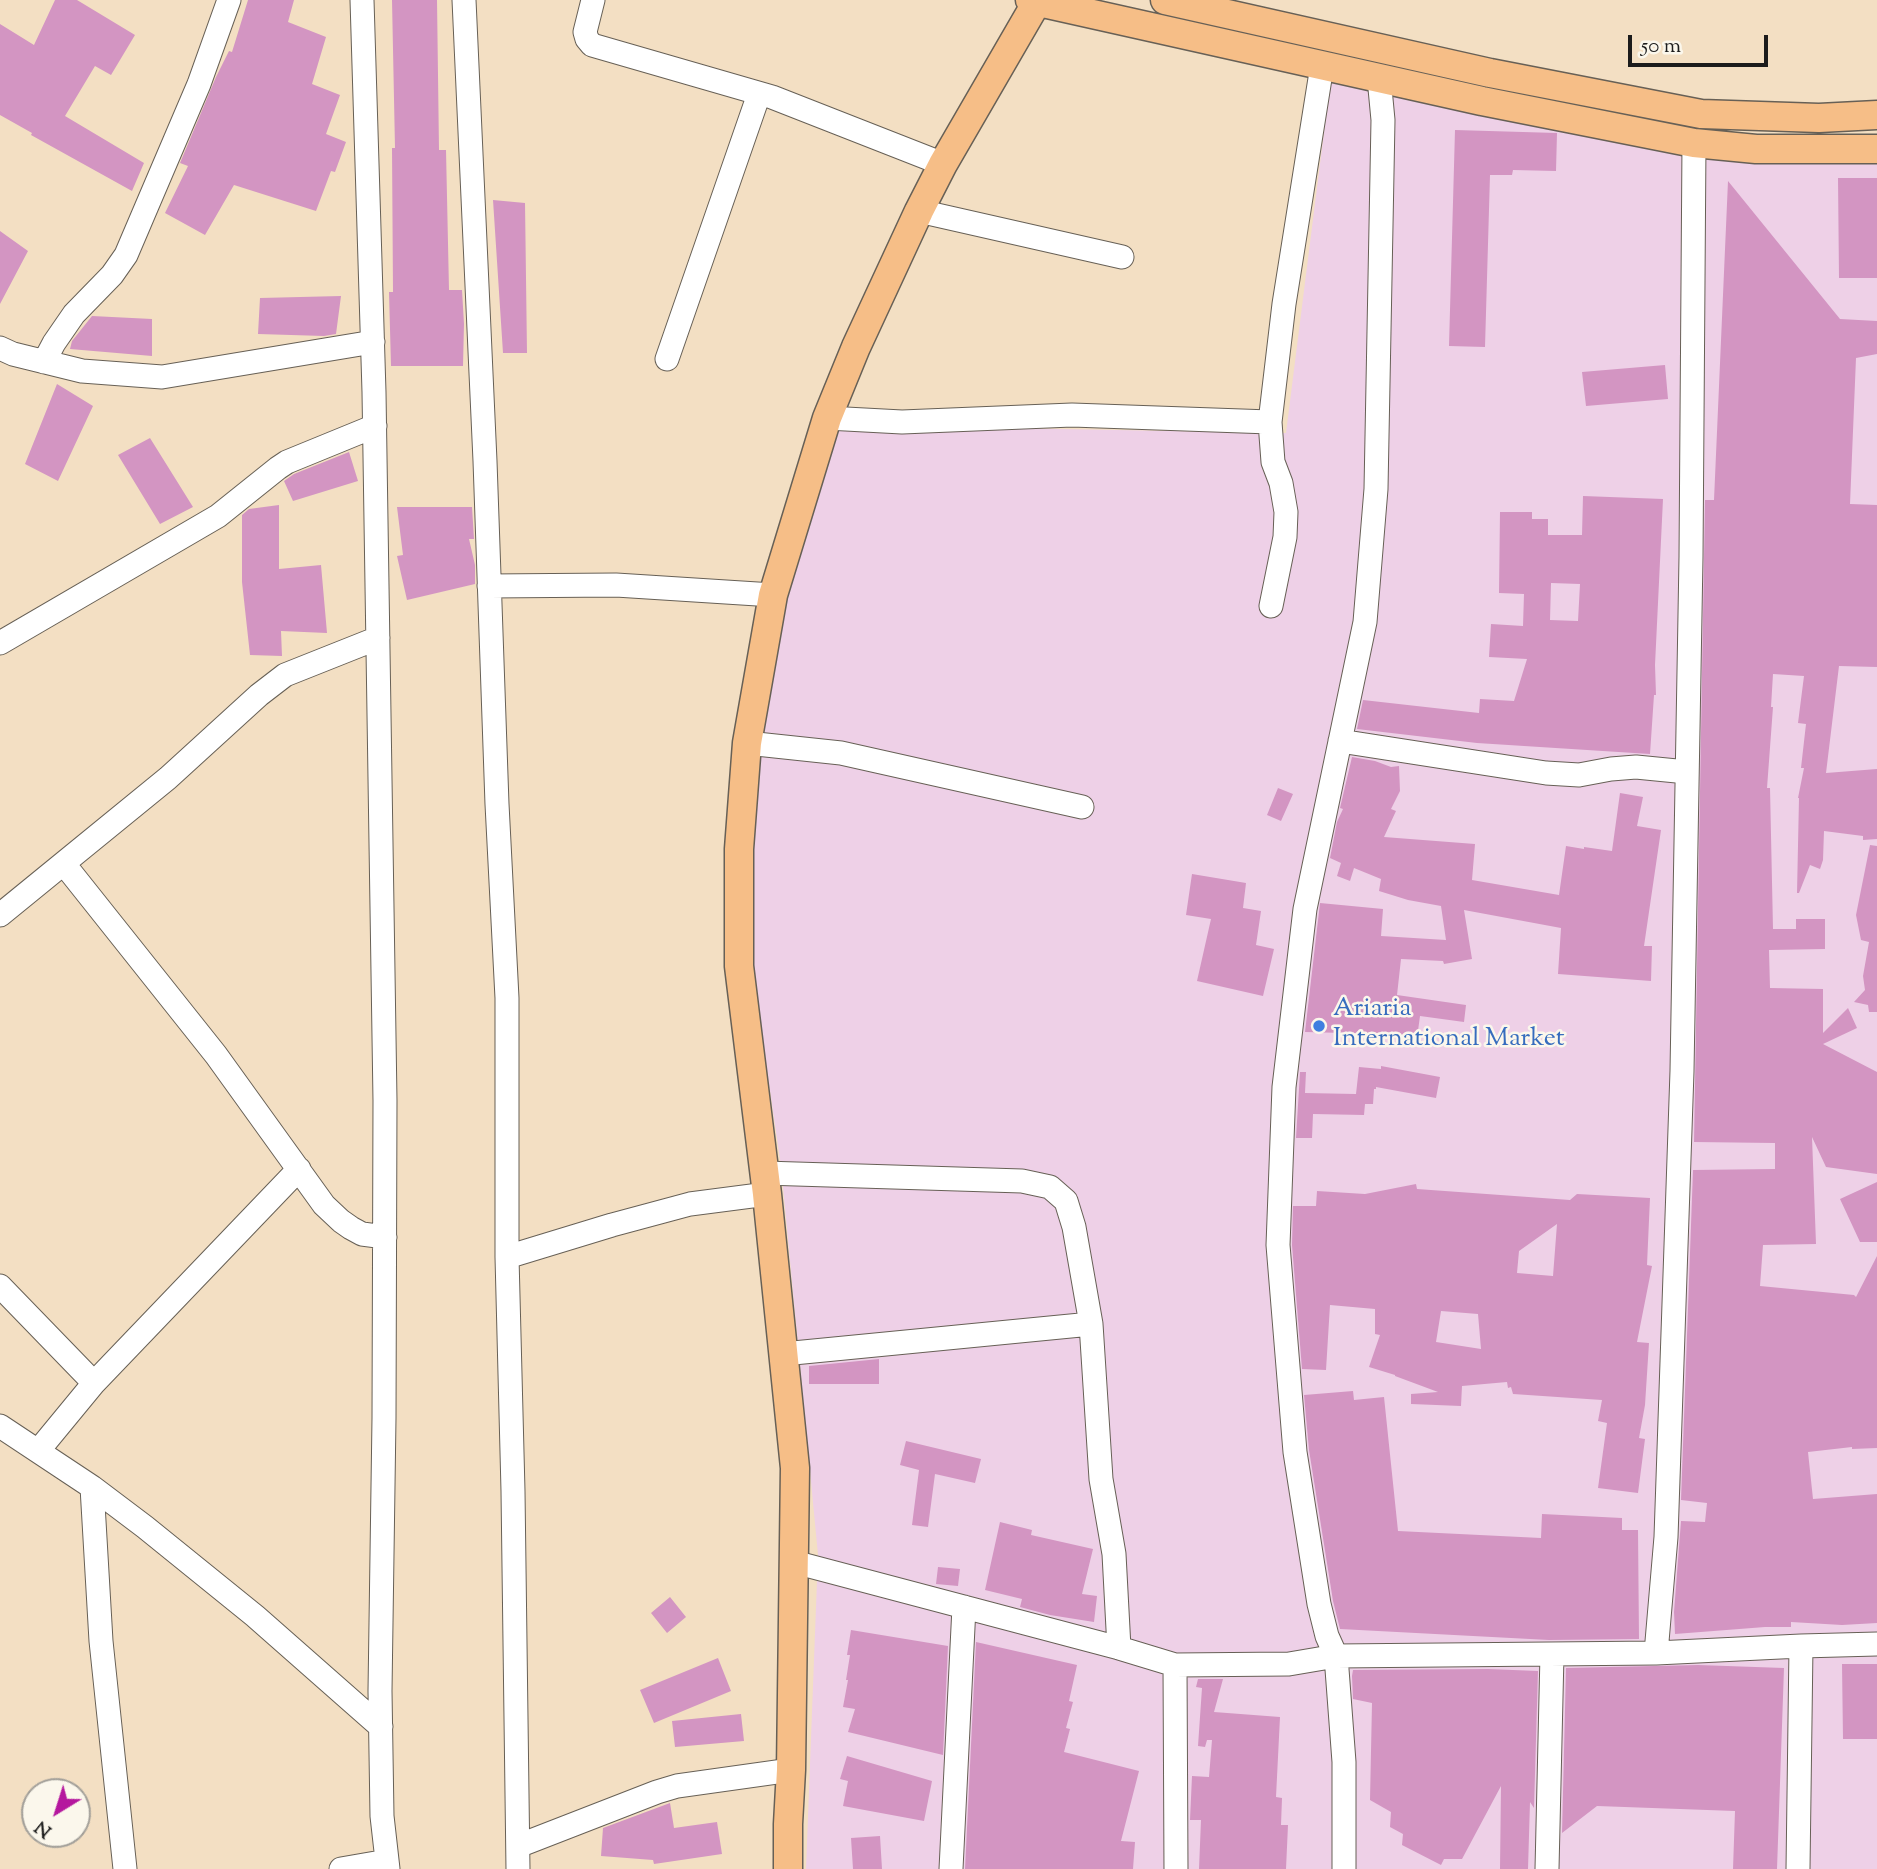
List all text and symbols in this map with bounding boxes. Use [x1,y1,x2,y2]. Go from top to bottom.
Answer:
scale bar [1632,21,1772,65]
text: 50 m [1641,32,1681,62]
place label: Ariaria International Market [1333,995,1565,1056]
marker: Ariaria International Market [1311,1018,1327,1034]
north arrow [21,1778,91,1848]
text: N [30,1813,58,1844]

